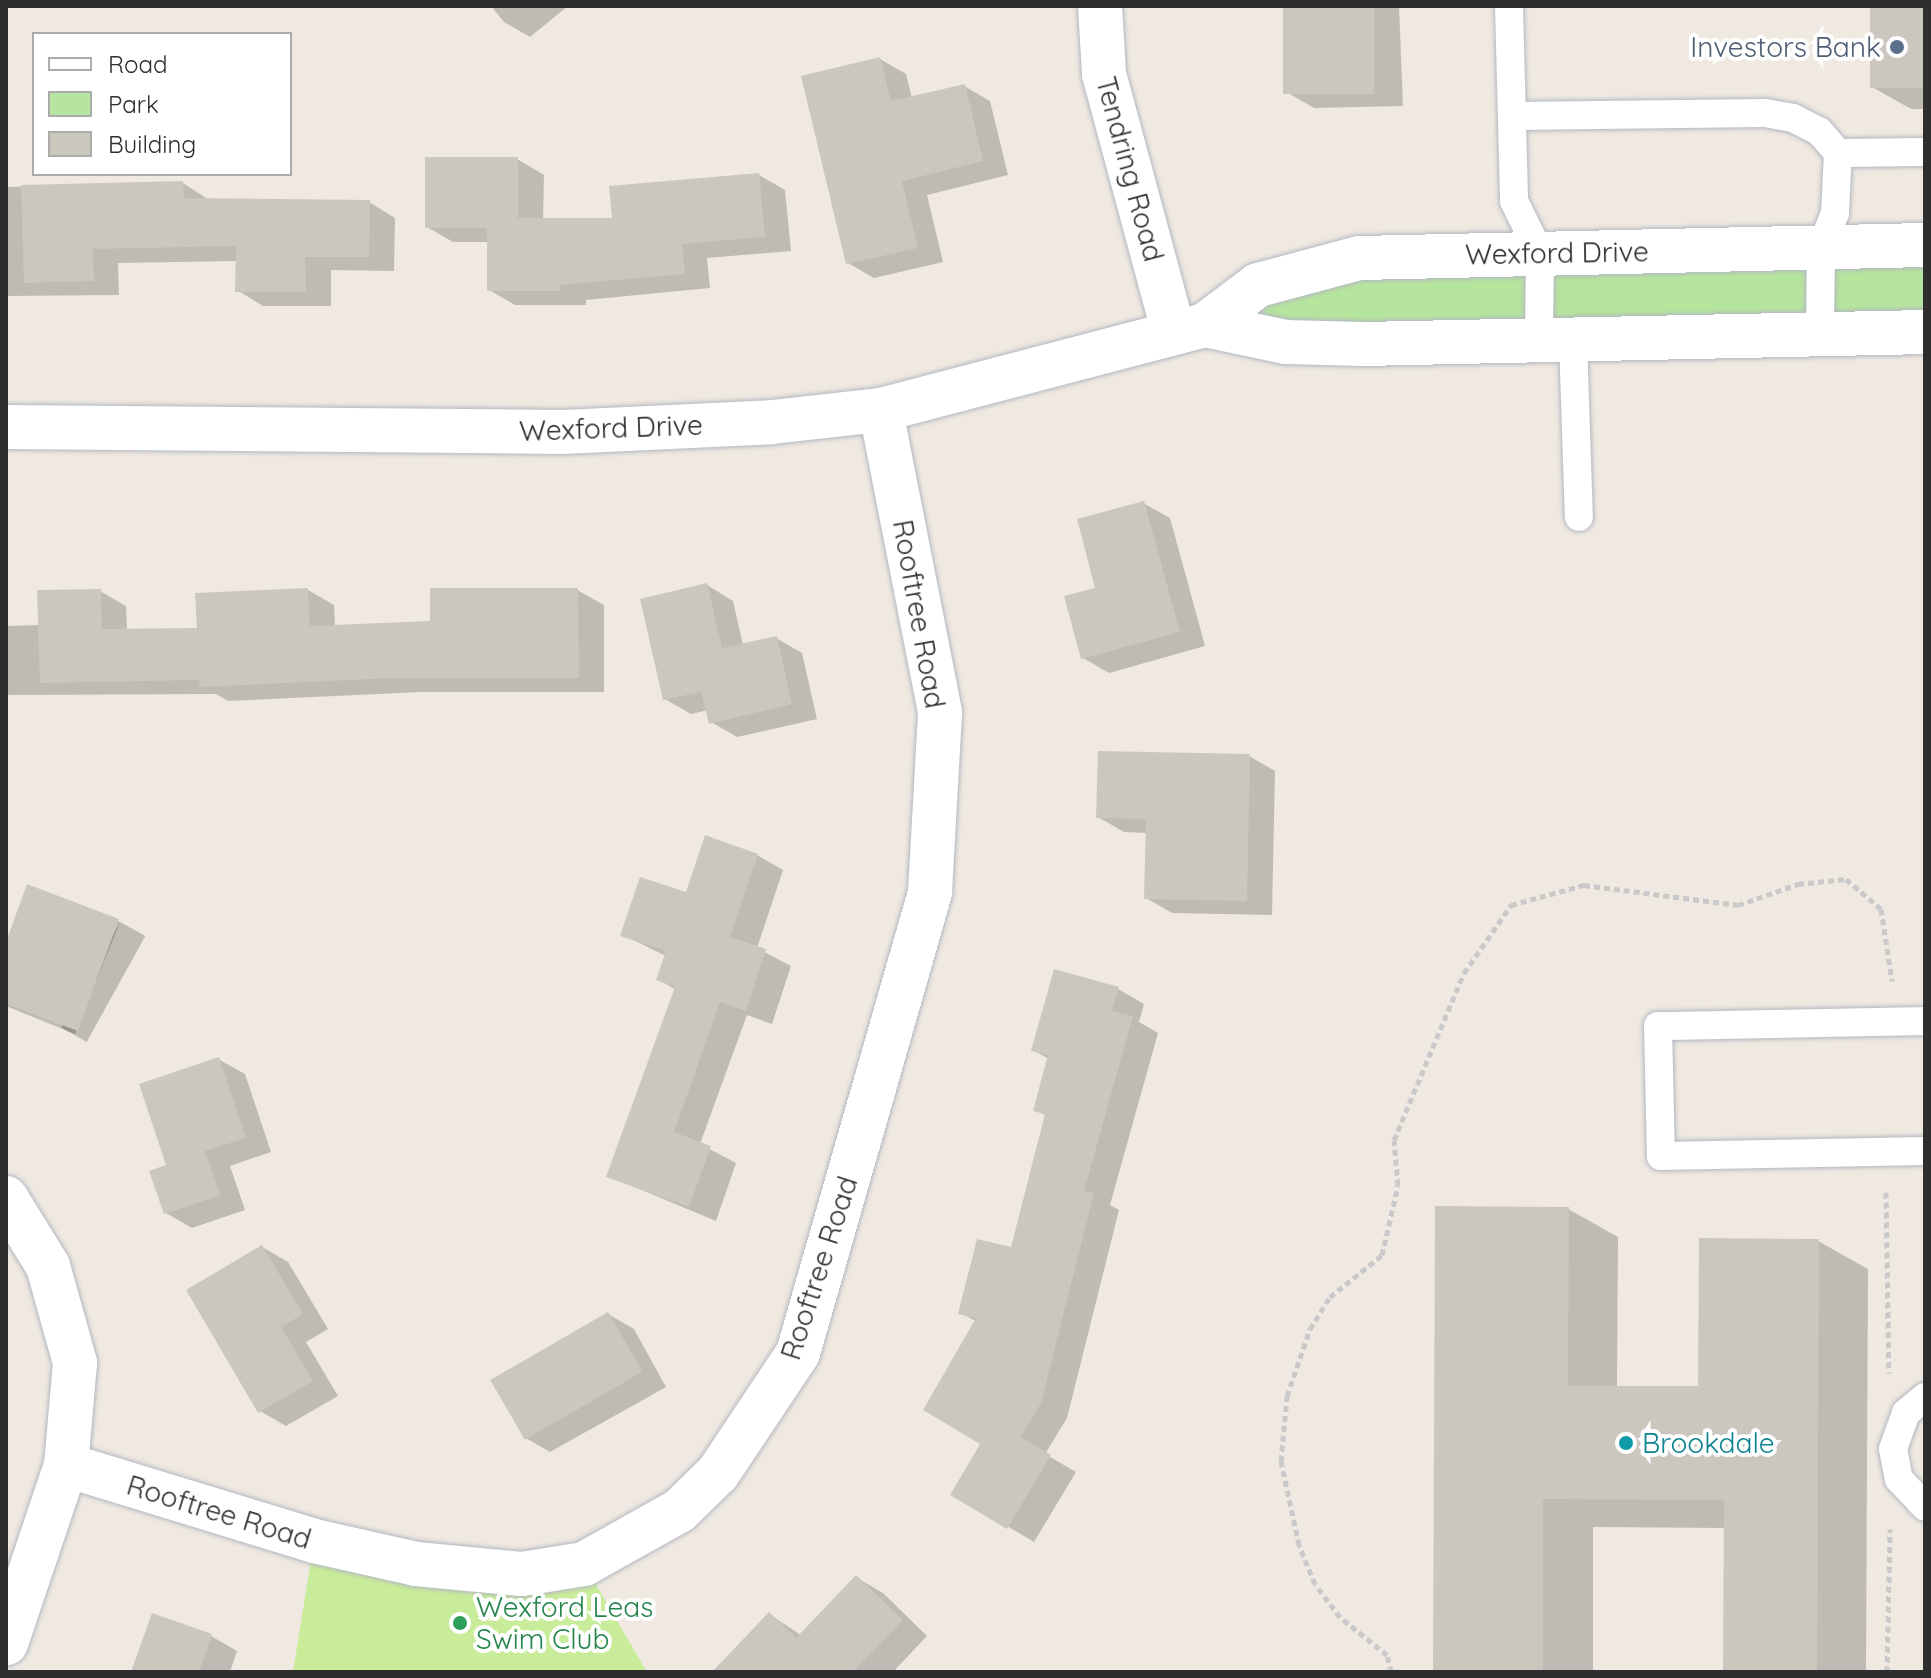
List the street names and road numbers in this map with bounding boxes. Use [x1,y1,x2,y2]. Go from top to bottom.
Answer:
street label: Tendring Road [1089,73,1171,265]
street label: Wexford Drive [1465,235,1649,271]
street label: Wexford Drive [519,408,703,448]
street label: Rooftree Road [886,517,952,711]
street label: Rooftree Road [774,1172,864,1364]
street label: Rooftree Road [123,1468,315,1556]

